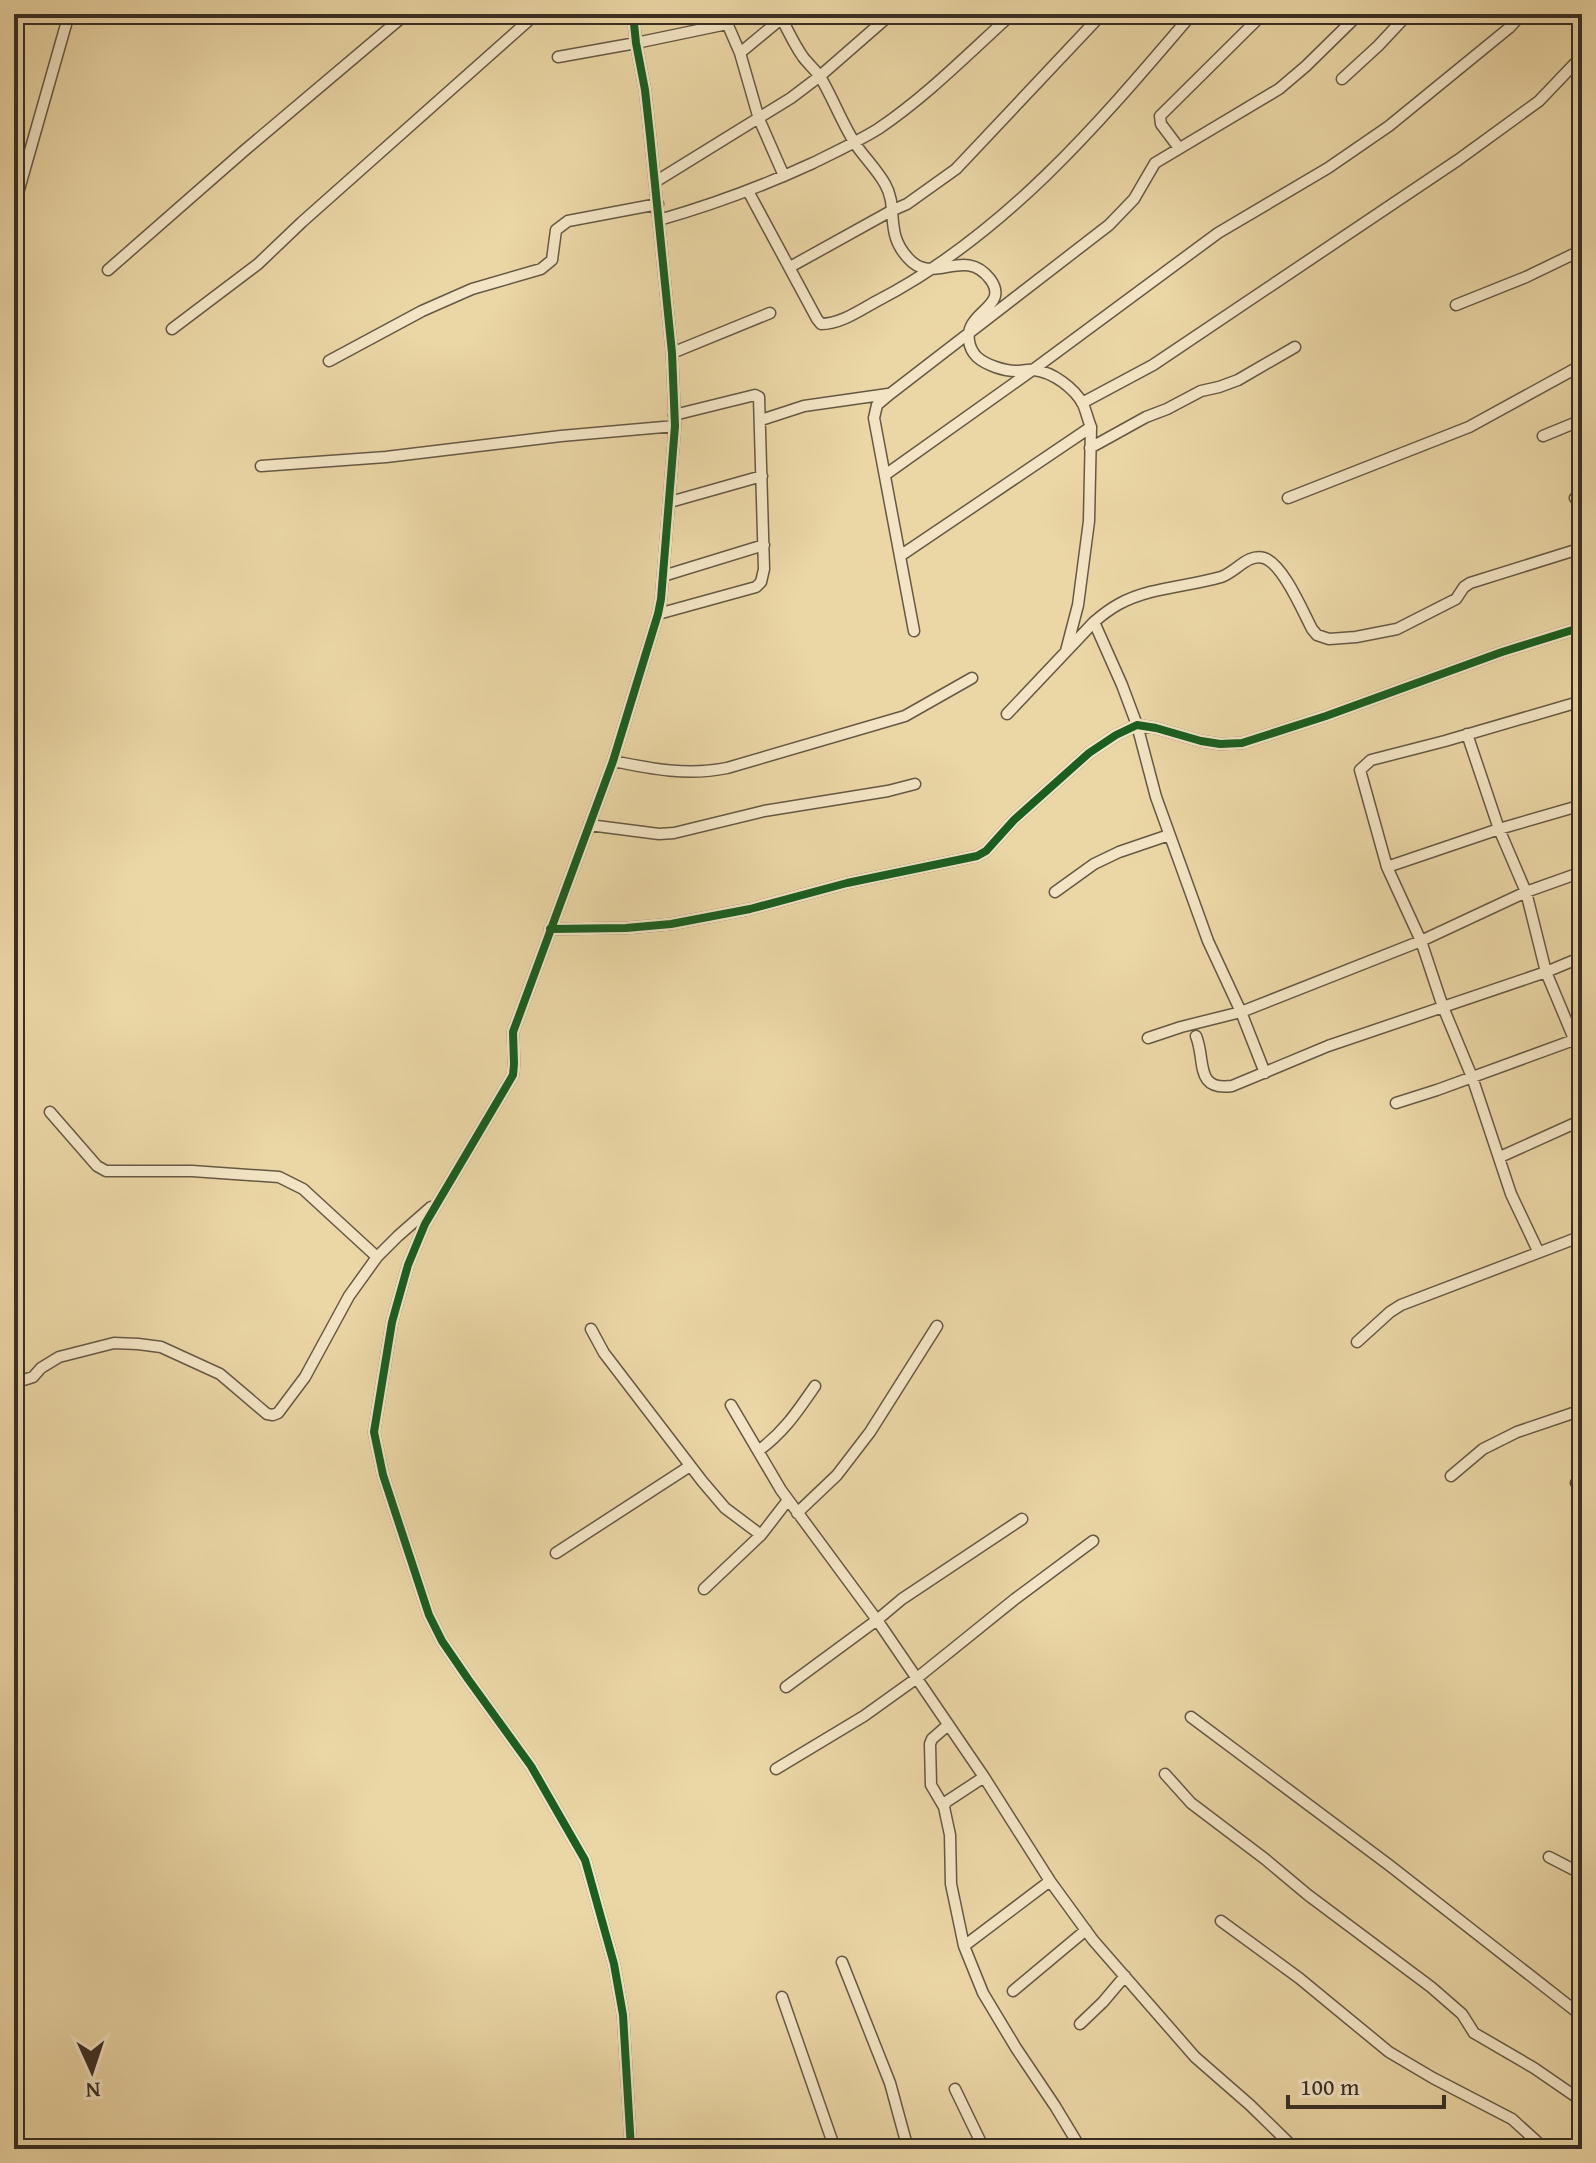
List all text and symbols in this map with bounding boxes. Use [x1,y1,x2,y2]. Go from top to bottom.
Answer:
north arrow [52,2031,132,2111]
scale bar [1288,2059,1444,2109]
text: 100 m [1300,2069,1360,2104]
text: N [85,2075,101,2107]

